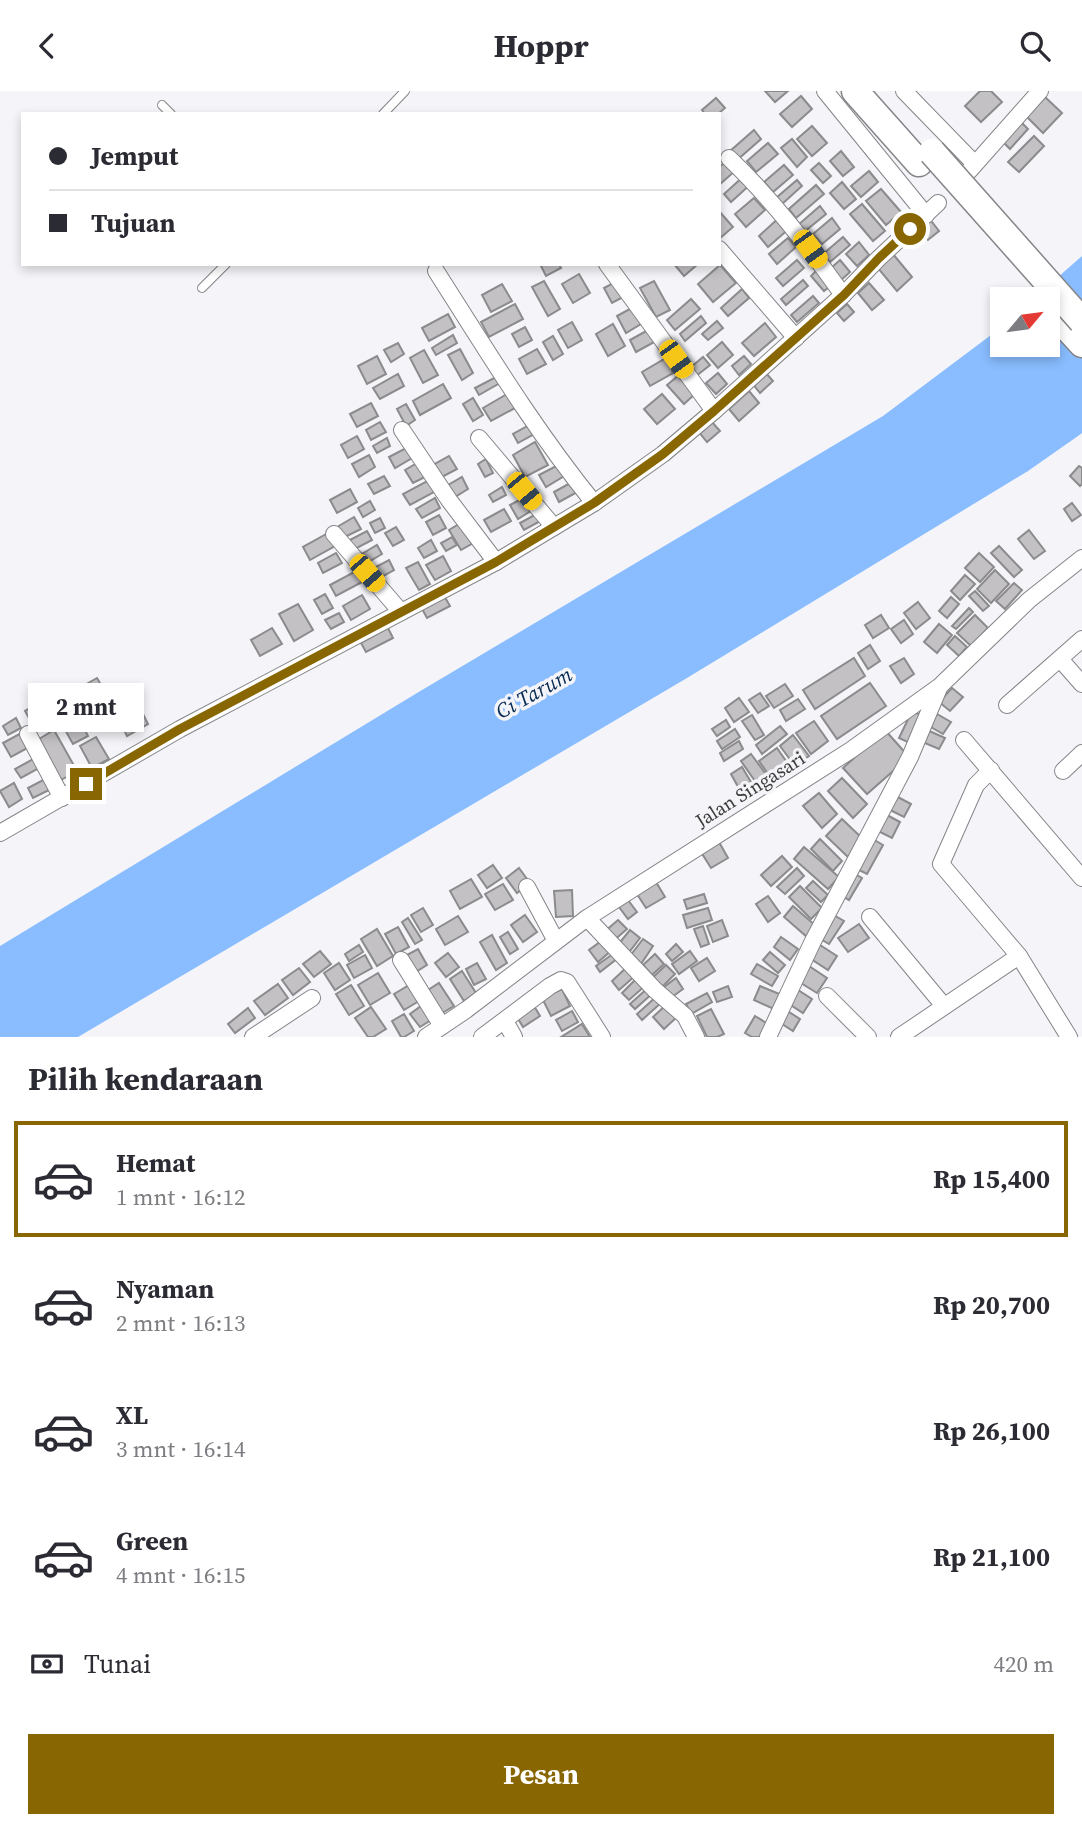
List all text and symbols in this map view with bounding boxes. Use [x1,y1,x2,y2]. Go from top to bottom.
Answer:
text: Hoppr [493,24,589,68]
icon: back [28,27,66,65]
icon: search [1016,27,1054,65]
text: Jemput [91,138,178,174]
text: Tujuan [91,205,176,241]
route start [894,213,926,245]
car [790,226,831,272]
north arrow [990,287,1060,357]
map controls [990,287,1060,357]
car [656,336,697,382]
car [503,468,546,514]
car [346,550,389,596]
water label: Ci Tarum [490,660,577,725]
callout: 2 mnt [28,683,144,731]
text: 2 mnt [56,691,116,723]
street label: Jalan Singasari [689,745,810,834]
route end [70,768,102,800]
text: Pilih kendaraan [28,1057,263,1101]
text: Hemat [116,1145,195,1181]
icon: car [32,1148,95,1211]
text: Rp 15,400 [933,1161,1050,1197]
text: 1 mnt · 16:12 [116,1181,245,1213]
text: Nyaman [116,1271,214,1307]
icon: car [32,1274,95,1337]
text: Rp 20,700 [933,1287,1050,1323]
text: 2 mnt · 16:13 [116,1307,245,1339]
text: XL [116,1397,148,1433]
icon: car [32,1400,95,1463]
text: Rp 26,100 [933,1413,1050,1449]
text: 3 mnt · 16:14 [116,1433,245,1465]
text: Green [116,1523,188,1559]
icon: car [32,1526,95,1589]
text: Rp 21,100 [933,1539,1050,1575]
text: 4 mnt · 16:15 [116,1559,245,1591]
icon: cash [28,1645,66,1683]
text: Tunai [84,1646,151,1682]
text: 420 m [993,1648,1054,1680]
button: Pesan [28,1734,1054,1814]

